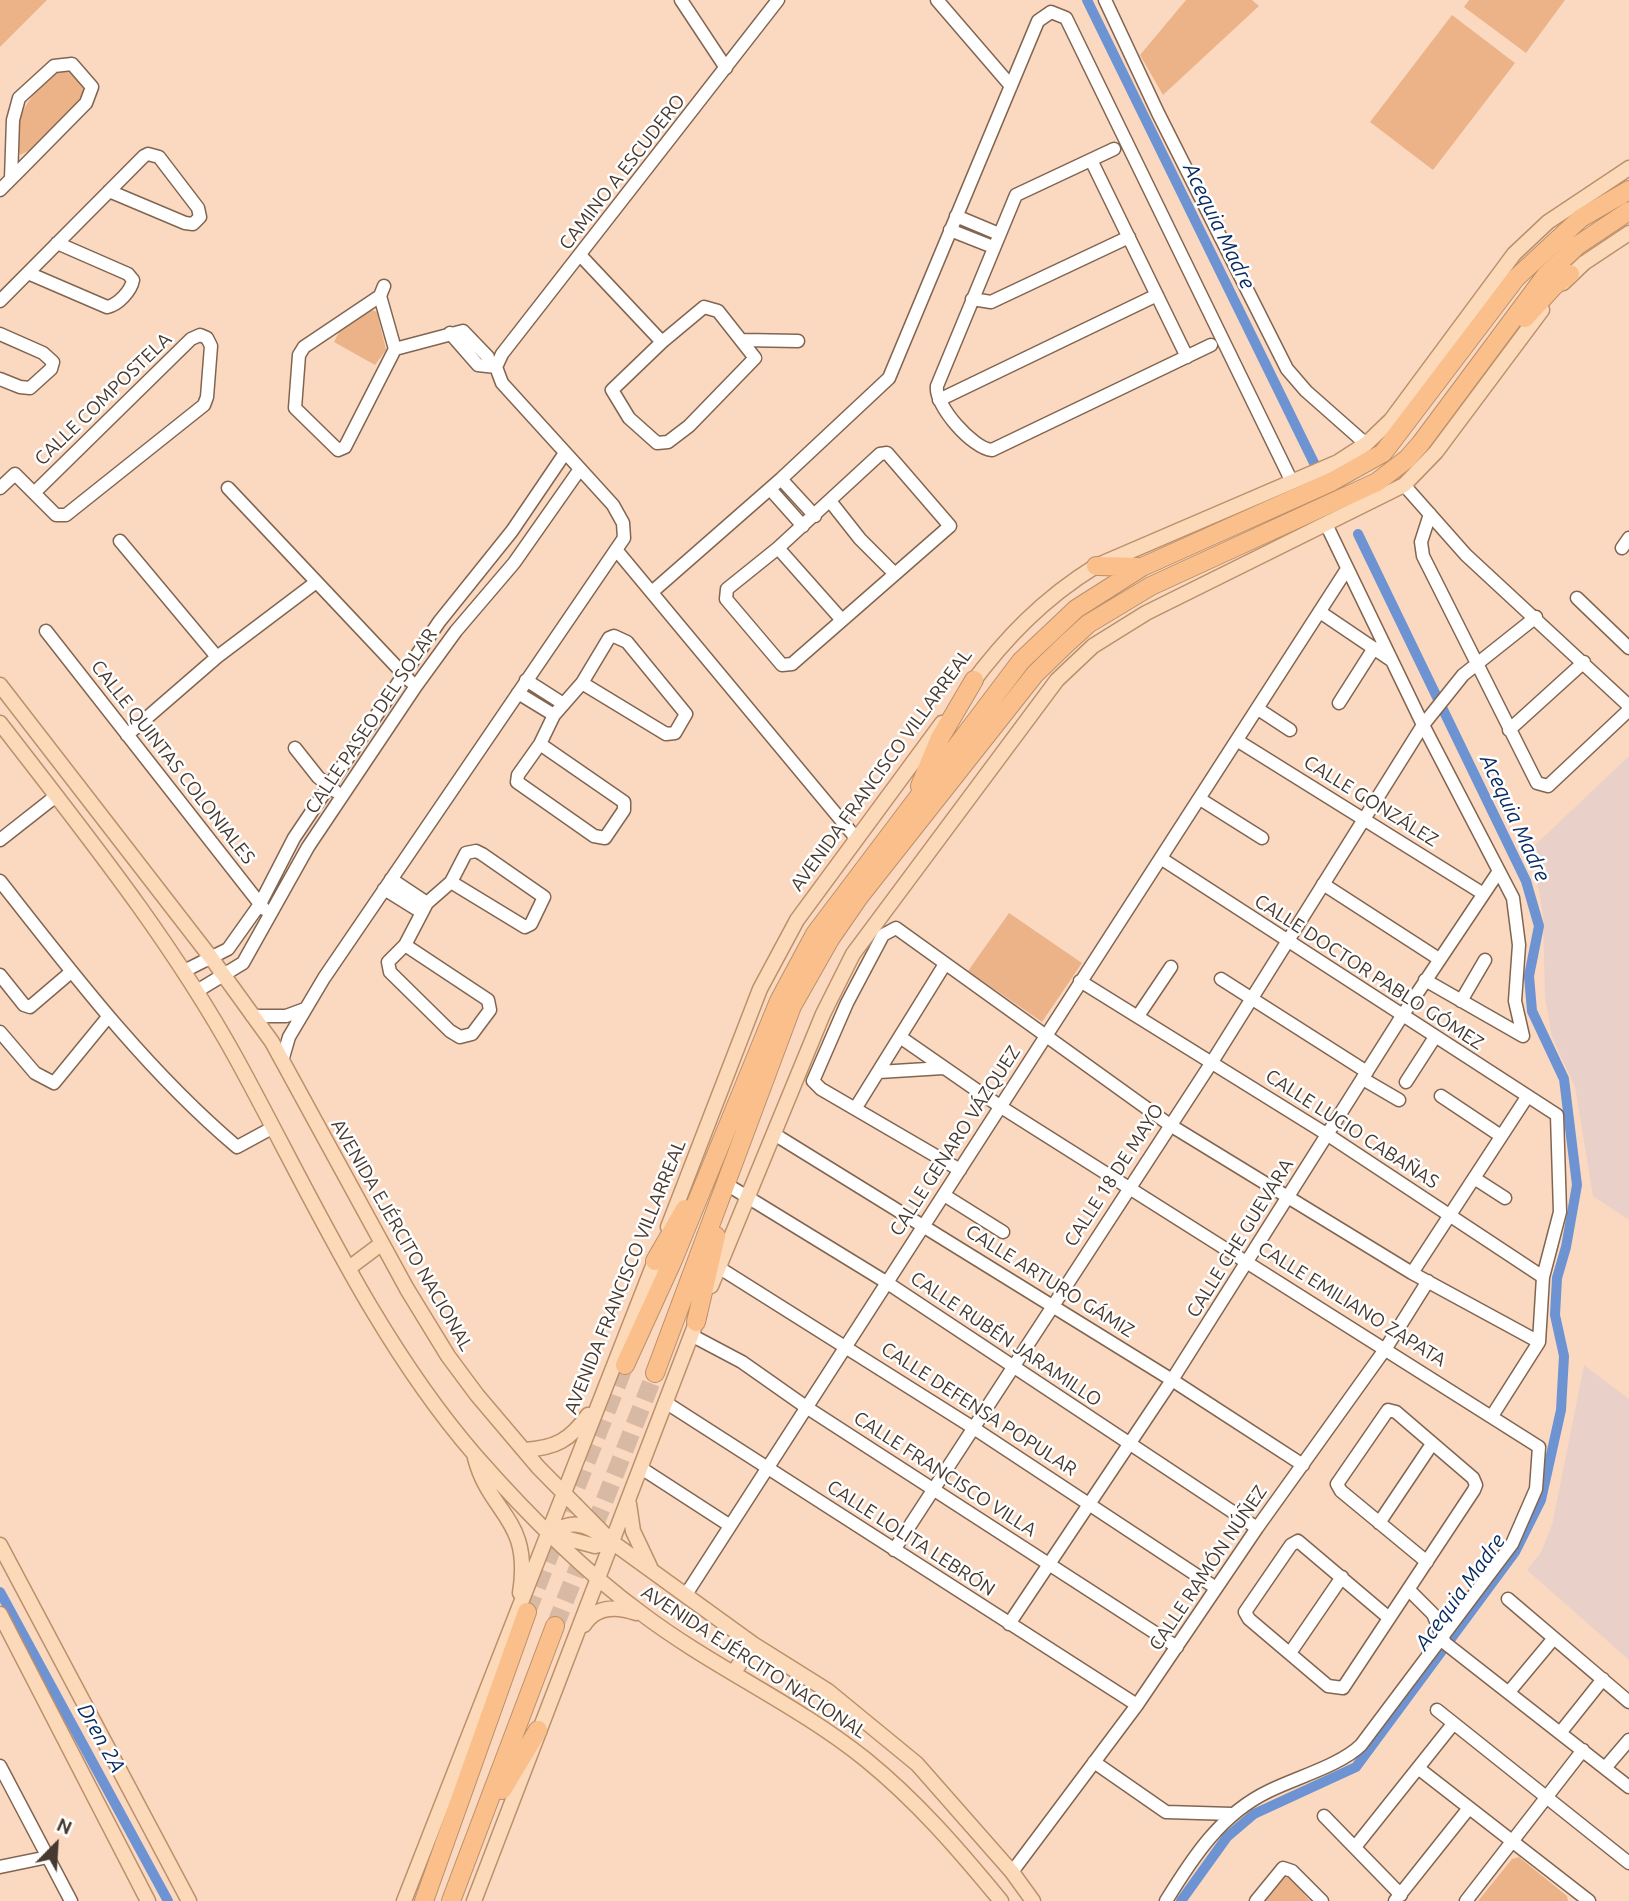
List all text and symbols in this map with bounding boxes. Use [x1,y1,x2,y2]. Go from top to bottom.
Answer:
street label: CAMINO A ESCUDERO [554,90,690,254]
water label: Acequia Madre [1178,159,1260,293]
street label: CALLE COMPOSTELA [30,328,176,470]
street label: CALLE PASEO DEL SOLAR [300,624,442,818]
street label: AVENIDA FRANCISCO VILLARREAL [785,645,977,895]
street label: CALLE QUINTAS COLONIALES [86,656,260,868]
street label: CALLE GONZÁLEZ [1300,750,1442,852]
water label: Acequia Madre [1475,750,1555,886]
street label: CALLE DOCTOR PABLO GÓMEZ [1250,889,1488,1055]
street label: CALLE GENARO VÁZQUEZ [885,1042,1025,1240]
street label: CALLE LUCIO CABAÑAS [1261,1064,1443,1194]
street label: CALLE 18 DE MAYO [1059,1099,1169,1251]
street label: AVENIDA EJÉRCITO NACIONAL [326,1115,478,1355]
street label: AVENIDA FRANCISCO VILLARREAL [559,1137,691,1417]
street label: CALLE CHE GUEVARA [1182,1154,1298,1322]
street label: CALLE ARTURO GÁMIZ [961,1220,1139,1342]
street label: CALLE EMILIANO ZAPATA [1254,1237,1450,1371]
street label: CALLE RUBÉN JARAMILLO [906,1267,1106,1411]
street label: CALLE DEFENSA POPULAR [877,1337,1081,1481]
street label: CALLE FRANCISCO VILLA [849,1406,1041,1542]
street label: CALLE LOLITA LEBRÓN [823,1475,999,1601]
street label: CALLE RAMÓN NÚÑEZ [1144,1481,1272,1655]
water label: Acequia Madre [1409,1529,1511,1655]
street label: AVENIDA EJÉRCITO NACIONAL [637,1581,871,1743]
water label: Dren 2A [72,1699,130,1777]
north arrow [21,1810,91,1880]
text: N [54,1813,75,1839]

